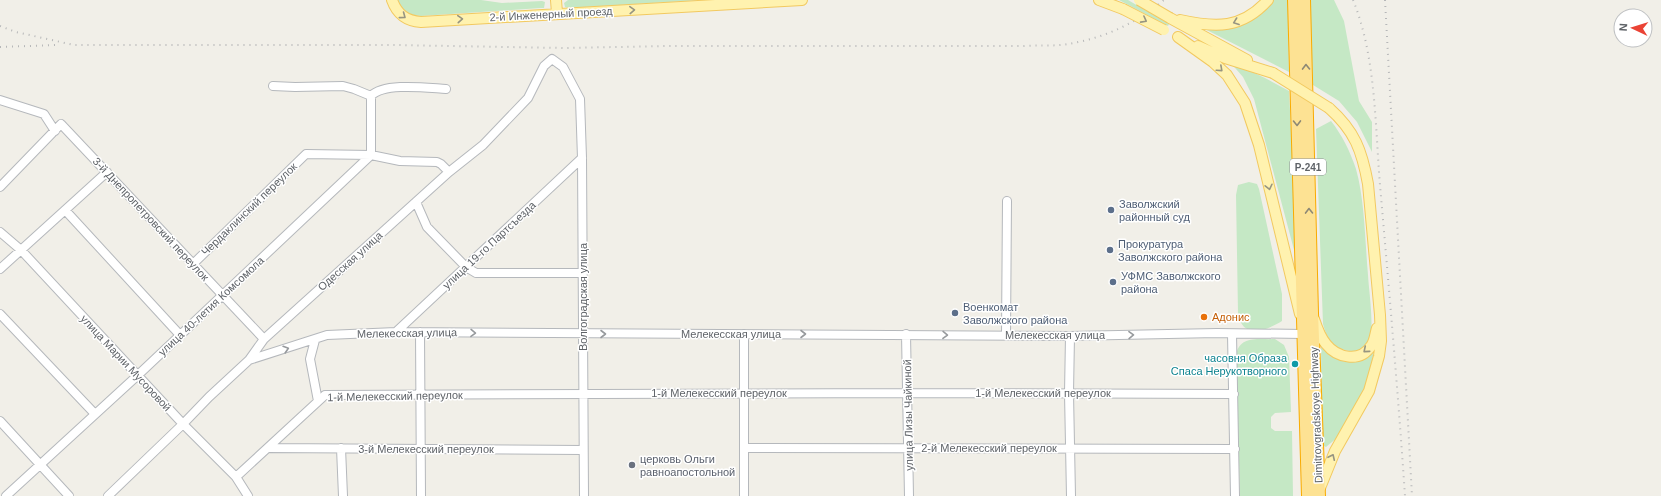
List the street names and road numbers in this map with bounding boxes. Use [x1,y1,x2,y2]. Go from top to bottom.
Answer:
street label: 2-й Инженерный проезд [489,5,613,23]
street label: 3-й Днепропетровский переулок [91,155,211,283]
road number: Р-241 [1290,159,1326,175]
street label: Чердаклинский переулок [199,160,299,258]
street label: улица 19-го Партсъезда [440,198,539,291]
street label: Одесская улица [315,228,385,293]
street label: Волгоградская улица [577,242,589,351]
street label: улица 40-летия Комсомола [156,253,267,358]
street label: улица Марии Мусоровой [78,313,174,413]
street label: Мелекесская улица [357,326,458,340]
street label: Мелекесская улица [681,328,782,340]
street label: Мелекесская улица [1005,329,1106,341]
street label: Dimitrovgradskoye Highway [1308,346,1324,483]
street label: улица Лизы Чайкиной [901,359,915,471]
street label: 1-й Мелекесский переулок [651,387,787,399]
street label: 1-й Мелекесский переулок [975,387,1111,399]
street label: 1-й Мелекесский переулок [327,389,463,403]
street label: 2-й Мелекесский переулок [921,442,1057,454]
street label: 3-й Мелекесский переулок [358,443,494,455]

